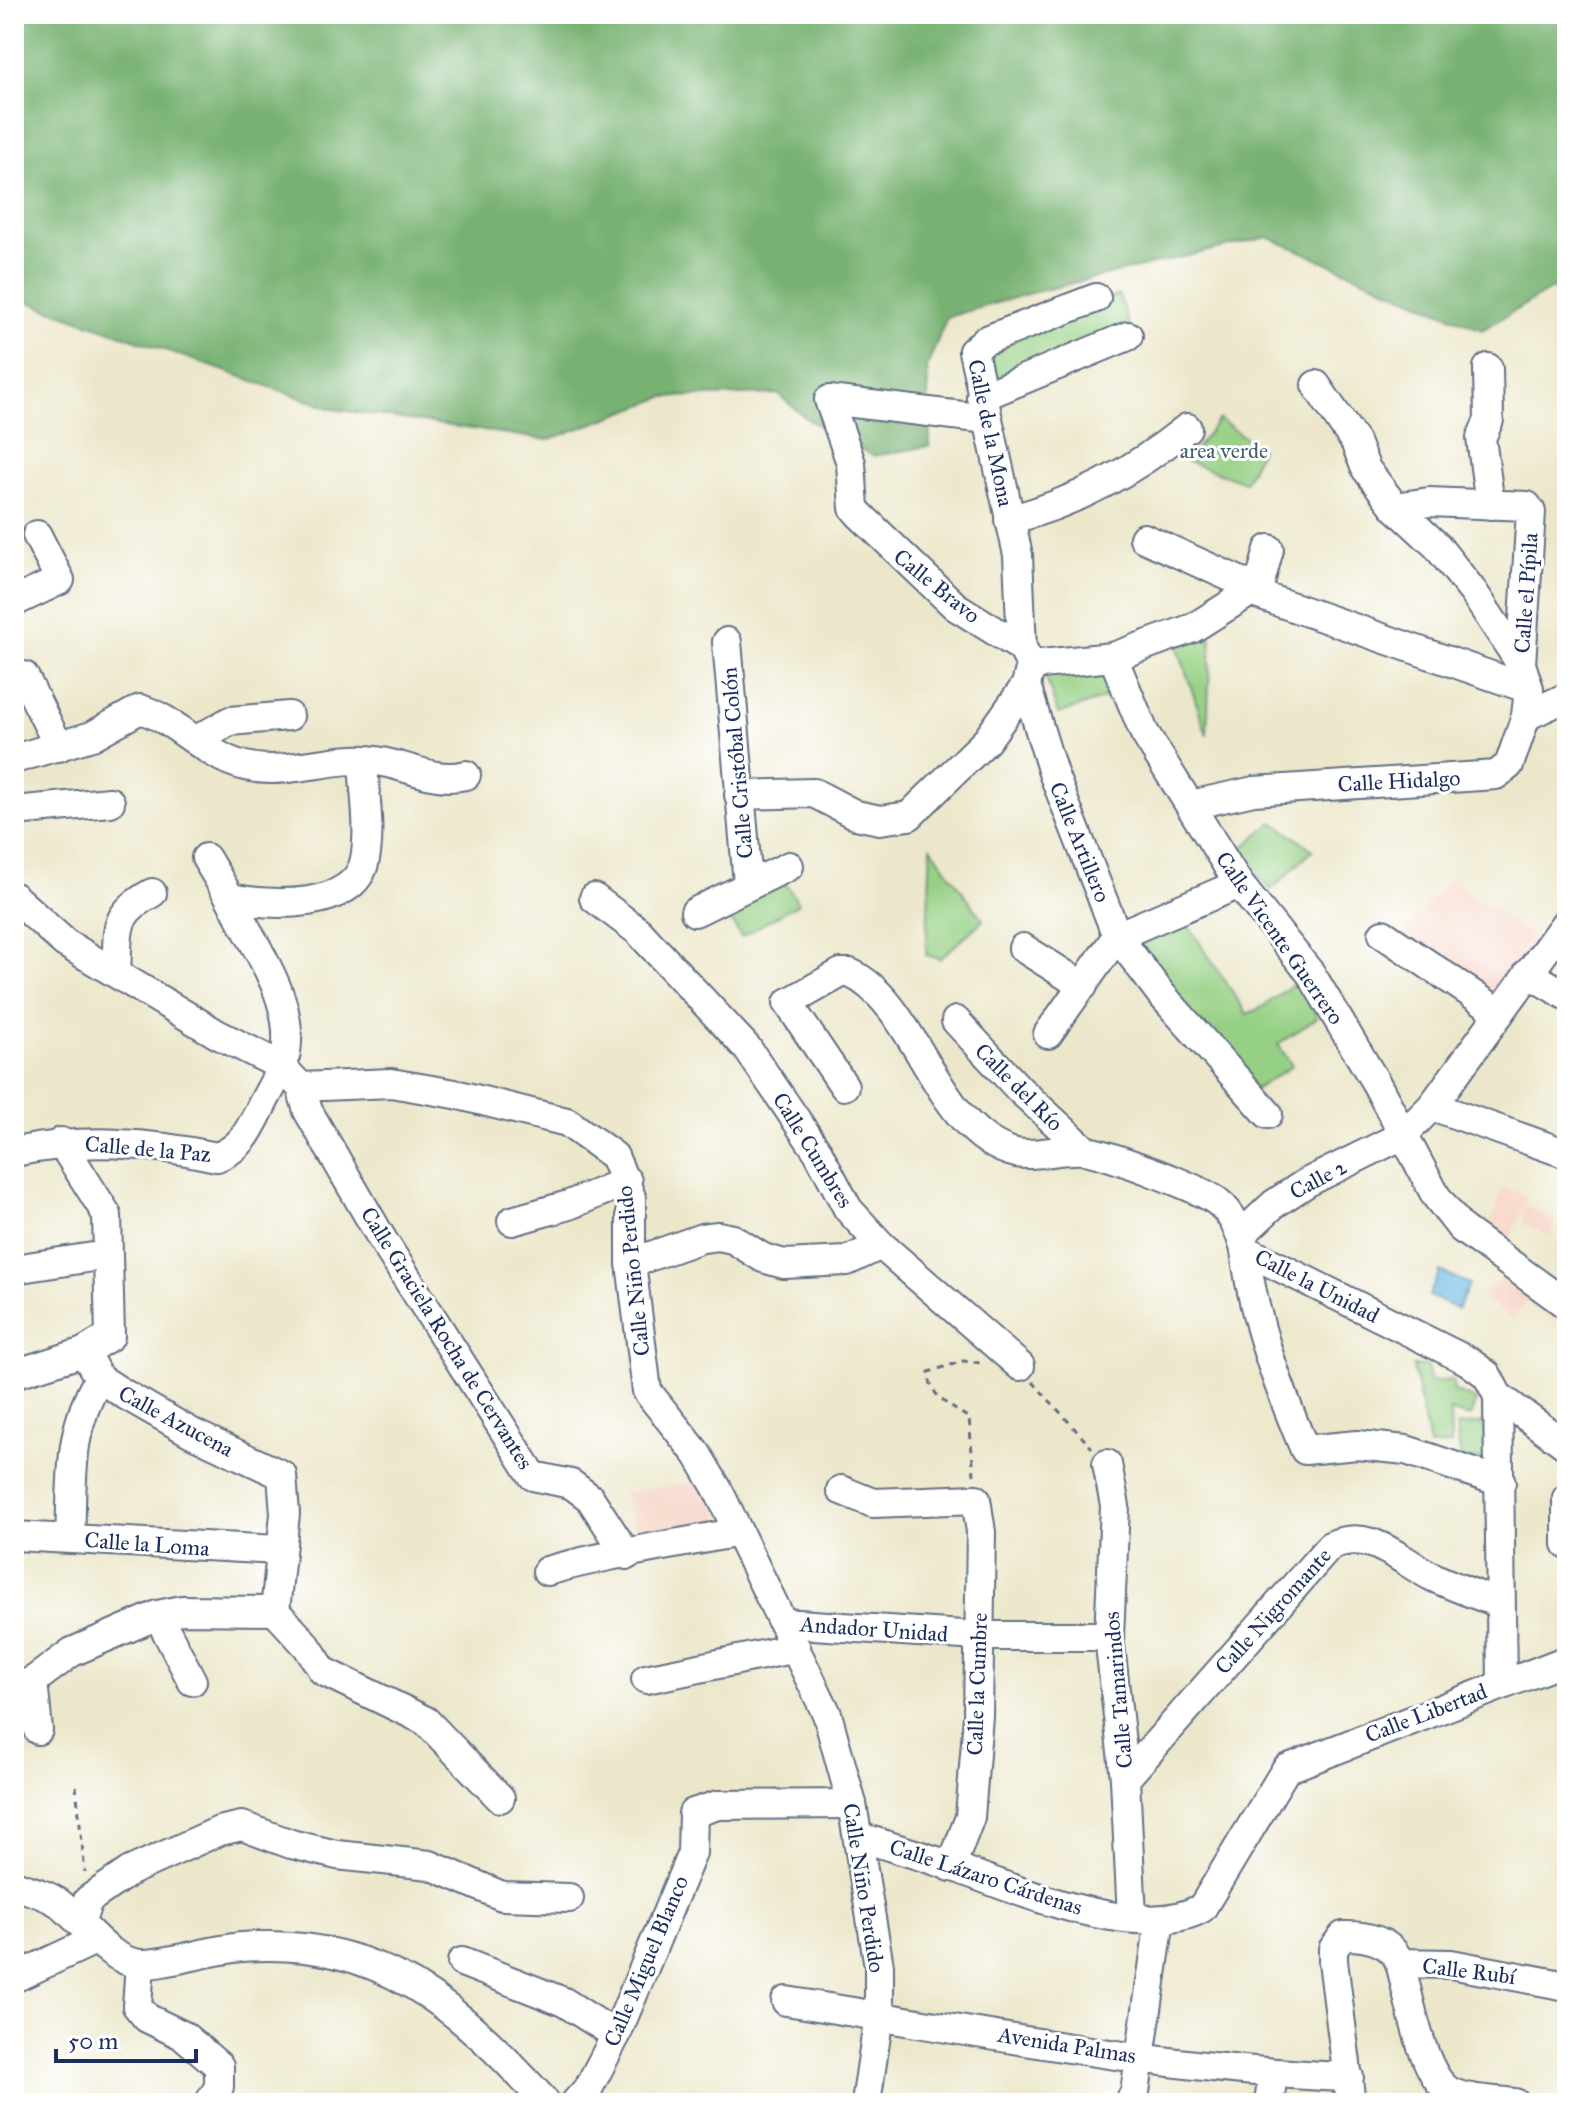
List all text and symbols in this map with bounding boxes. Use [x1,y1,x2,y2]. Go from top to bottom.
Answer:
street label: Calle de la Mona [962,357,1020,510]
park label: area verde [1180,437,1268,464]
street label: Calle el Pípila [1508,531,1544,654]
street label: Calle Bravo [888,543,986,629]
street label: Calle Cristóbal Colón [715,666,759,860]
street label: Calle Hidalgo [1337,764,1461,798]
street label: Calle Artillero [1044,778,1116,906]
street label: Calle Vicente Guerrero [1210,846,1350,1030]
street label: Calle del Río [969,1037,1069,1137]
street label: Calle Cumbres [767,1087,859,1213]
street label: Calle de la Paz [84,1130,212,1168]
street label: Calle 2 [1285,1153,1351,1205]
street label: Calle Niño Perdido [611,1184,655,1358]
street label: Calle Graciela Rocha de Cervantes [355,1202,539,1474]
street label: Calle la Unidad [1250,1243,1384,1329]
street label: Calle Azucena [114,1379,239,1463]
street label: Calle la Loma [84,1526,211,1562]
street label: Calle Nigromante [1209,1542,1337,1680]
street label: Andador Unidad [798,1610,949,1648]
street label: Calle Tamarindos [1098,1610,1138,1770]
street label: Calle la Cumbre [961,1612,993,1756]
street label: Calle Libertad [1361,1677,1491,1749]
street label: Calle Niño Perdido [837,1801,891,1975]
street label: Calle Lázaro Cárdenas [886,1833,1086,1921]
street label: Calle Miguel Blanco [598,1871,694,2051]
street label: Calle Rubí [1421,1952,1518,1990]
scale bar [56,2013,196,2063]
street label: Avenida Palmas [995,2021,1138,2069]
text: 50 m [68,2026,118,2056]

